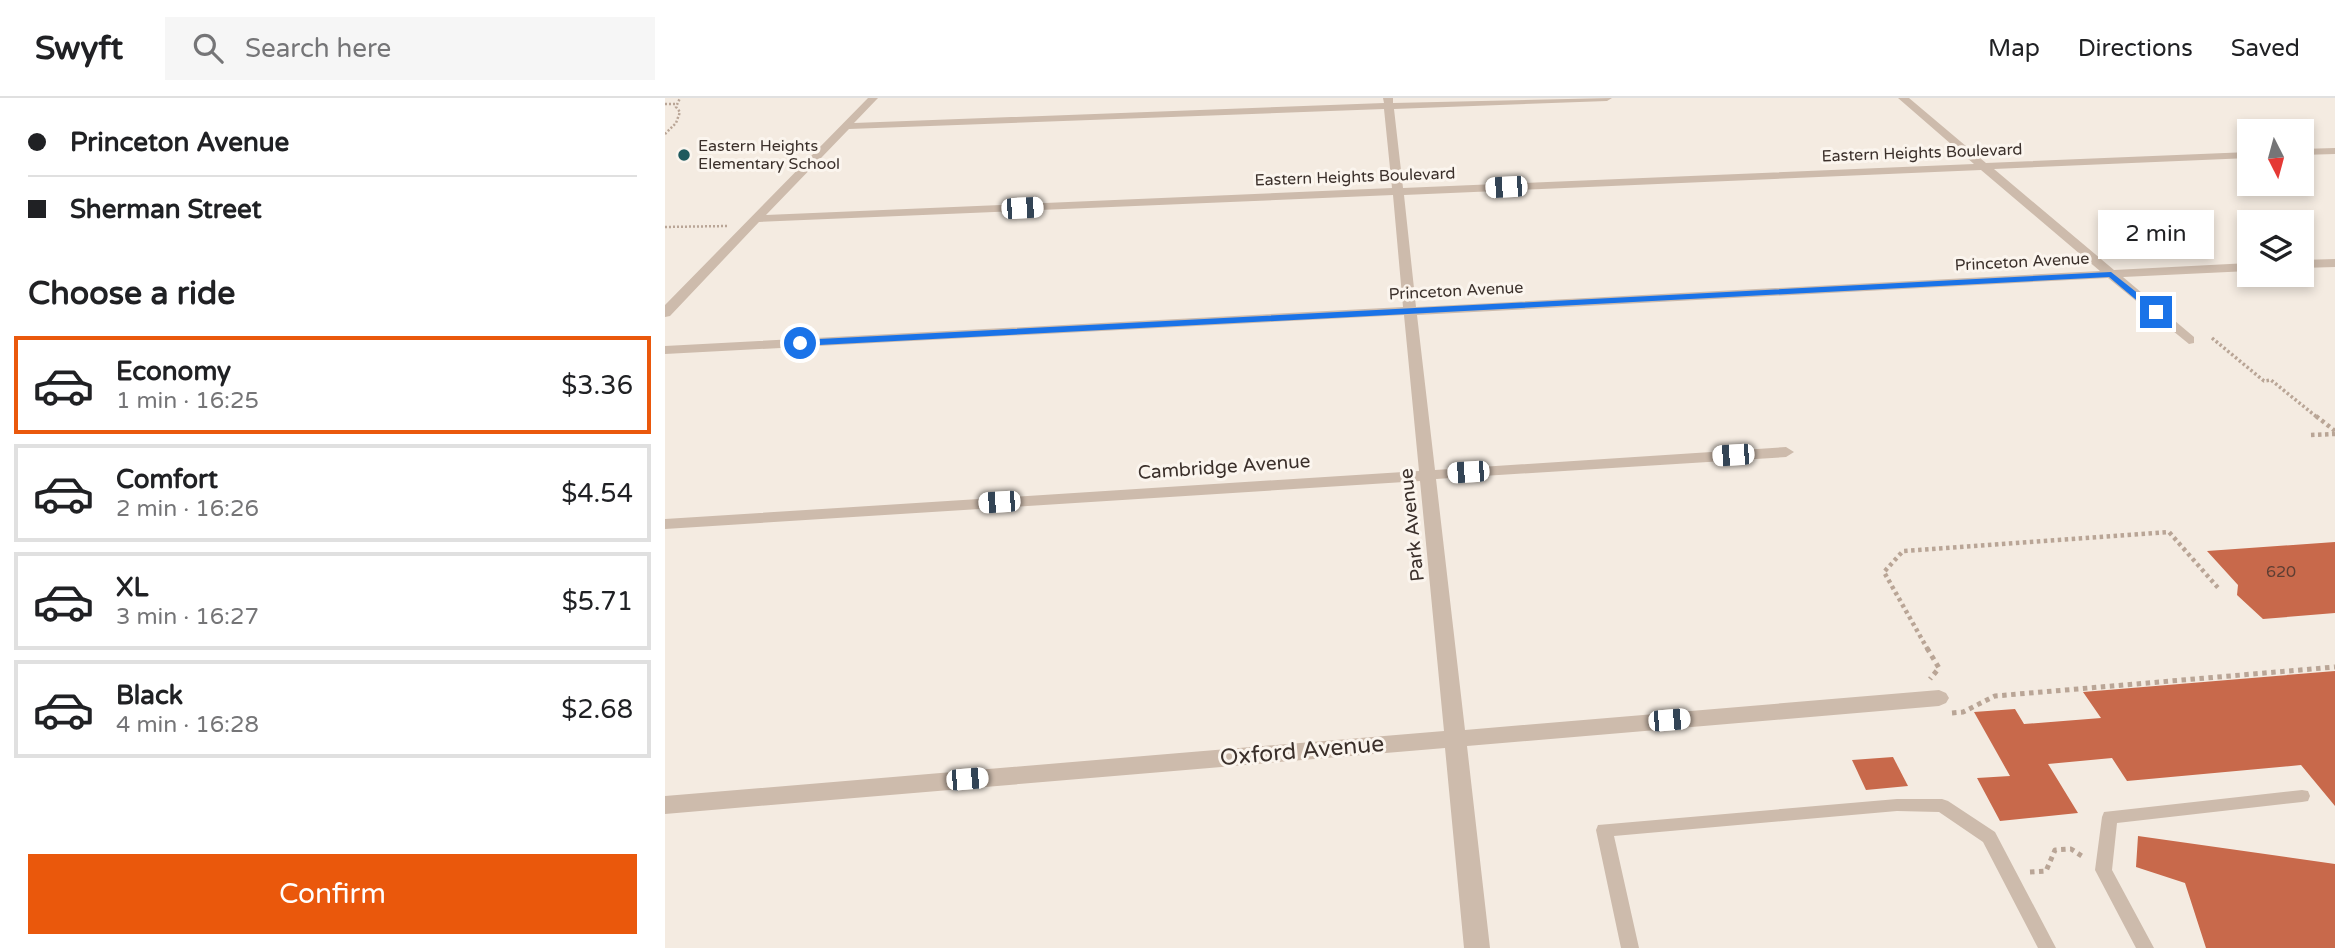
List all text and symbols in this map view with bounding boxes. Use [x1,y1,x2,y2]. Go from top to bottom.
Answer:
search box [165,17,655,80]
text: Swyft [35,29,123,68]
icon: search [189,29,227,67]
text: Search here [245,33,391,64]
text: Map [1988,34,2040,63]
text: Directions [2078,34,2193,63]
text: Saved [2231,34,2300,63]
north arrow [2237,119,2313,196]
map controls [2237,119,2314,287]
text: Princeton Avenue [70,127,289,158]
place label: Eastern Heights Elementary School [698,136,840,174]
street label: Eastern Heights Boulevard [1821,139,2023,167]
marker: Eastern Heights Elementary School [676,147,692,163]
street label: Eastern Heights Boulevard [1254,163,1456,191]
car [1485,175,1528,199]
text: Sherman Street [70,194,262,225]
car [1001,196,1044,220]
button: layers [2237,210,2314,287]
callout: 2 min [2098,211,2214,260]
text: 2 min [2125,220,2187,248]
street label: Princeton Avenue [1954,248,2090,276]
text: Choose a ride [28,275,235,313]
street label: Princeton Avenue [1388,277,1524,305]
route end [2140,296,2172,328]
route start [784,327,816,359]
icon: car [32,354,95,417]
text: Economy [116,356,231,387]
text: $3.36 [561,370,633,401]
text: 1 min · 16:25 [116,387,259,415]
car [1712,443,1755,467]
street label: Cambridge Avenue [1137,450,1311,484]
car [1447,460,1490,484]
icon: car [32,462,95,525]
text: Comfort [116,464,218,495]
street label: Park Avenue [1395,467,1429,583]
text: $4.54 [561,478,633,509]
car [978,490,1021,514]
text: 2 min · 16:26 [116,495,259,523]
house number: 620 [2266,562,2296,582]
icon: car [32,570,95,633]
text: XL [116,572,148,603]
text: $5.71 [562,586,633,617]
text: 3 min · 16:27 [116,603,259,631]
icon: car [32,678,95,741]
text: Black [116,680,183,711]
text: $2.68 [561,694,633,725]
car [1648,708,1691,732]
text: 4 min · 16:28 [116,711,259,739]
street label: Oxford Avenue [1219,730,1385,772]
car [946,767,989,791]
button: Confirm [28,854,637,934]

